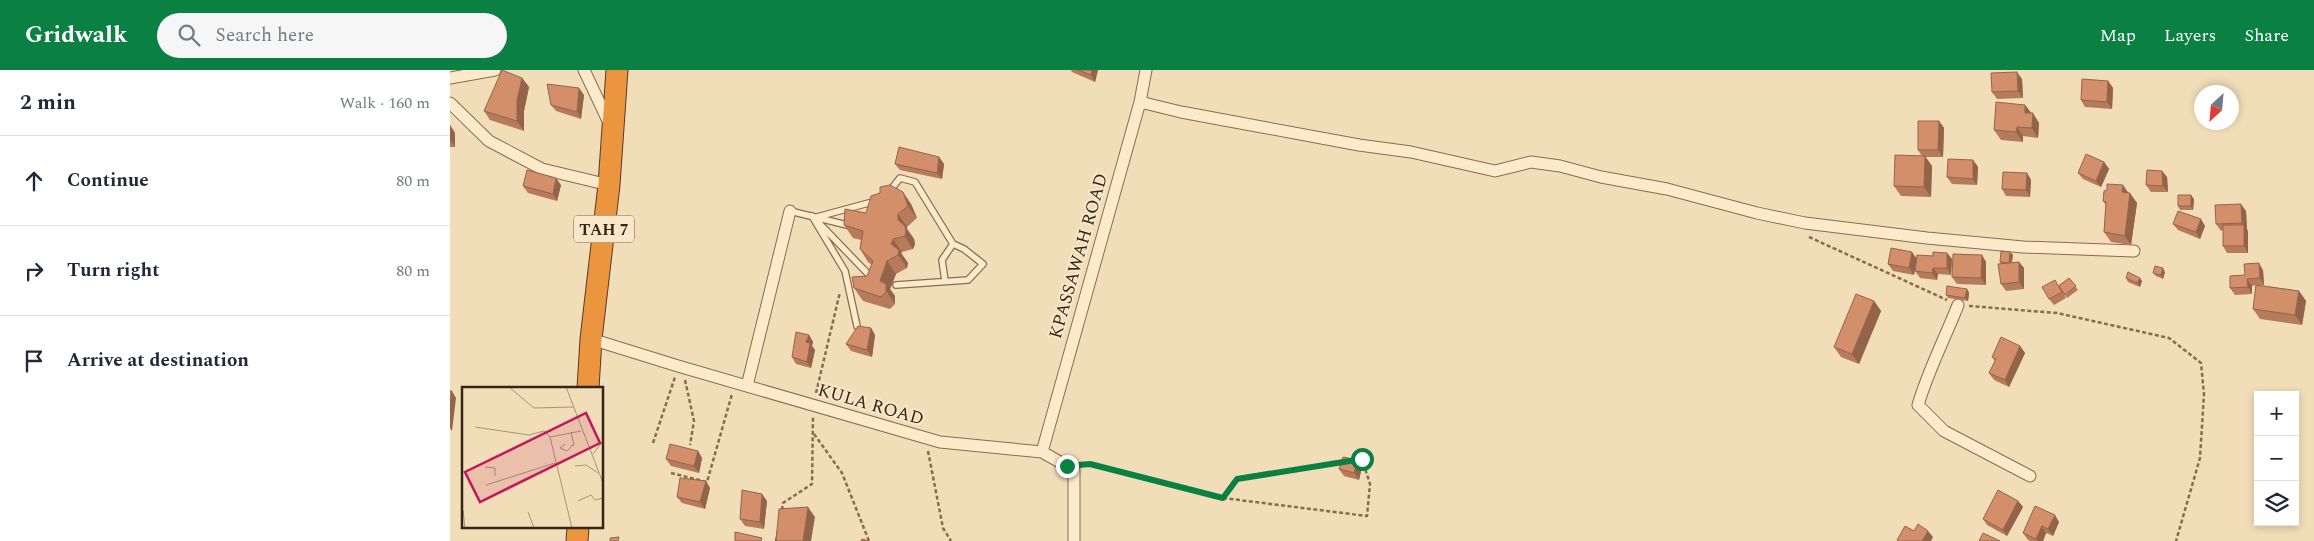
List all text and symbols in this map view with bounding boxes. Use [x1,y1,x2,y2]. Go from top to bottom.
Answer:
search box [157,13,507,58]
text: Gridwalk [25,17,127,53]
icon: search [175,21,203,49]
text: Search here [215,21,314,50]
text: Map [2100,22,2136,49]
text: Layers [2164,22,2216,49]
text: Share [2244,22,2289,49]
north arrow [2194,85,2239,130]
text: 2 min [20,87,76,119]
text: Walk · 160 m [339,91,430,115]
text: Continue [67,166,149,195]
icon: ahead [20,167,48,195]
text: 80 m [396,169,430,193]
street label: KPASSAWAH ROAD [1042,170,1115,342]
road number: TAH 7 [574,216,634,242]
text: Turn right [67,256,160,285]
icon: right [20,257,48,285]
text: 80 m [396,259,430,283]
text: Arrive at destination [67,346,249,375]
icon: arrive [20,347,48,375]
street label: KULA ROAD [815,376,927,433]
inset map [462,387,604,528]
map controls [2254,391,2299,526]
button: + [2254,391,2299,436]
button: − [2254,436,2299,481]
route start [1351,448,1374,471]
route end [1056,455,1079,478]
button: layers [2254,481,2299,526]

